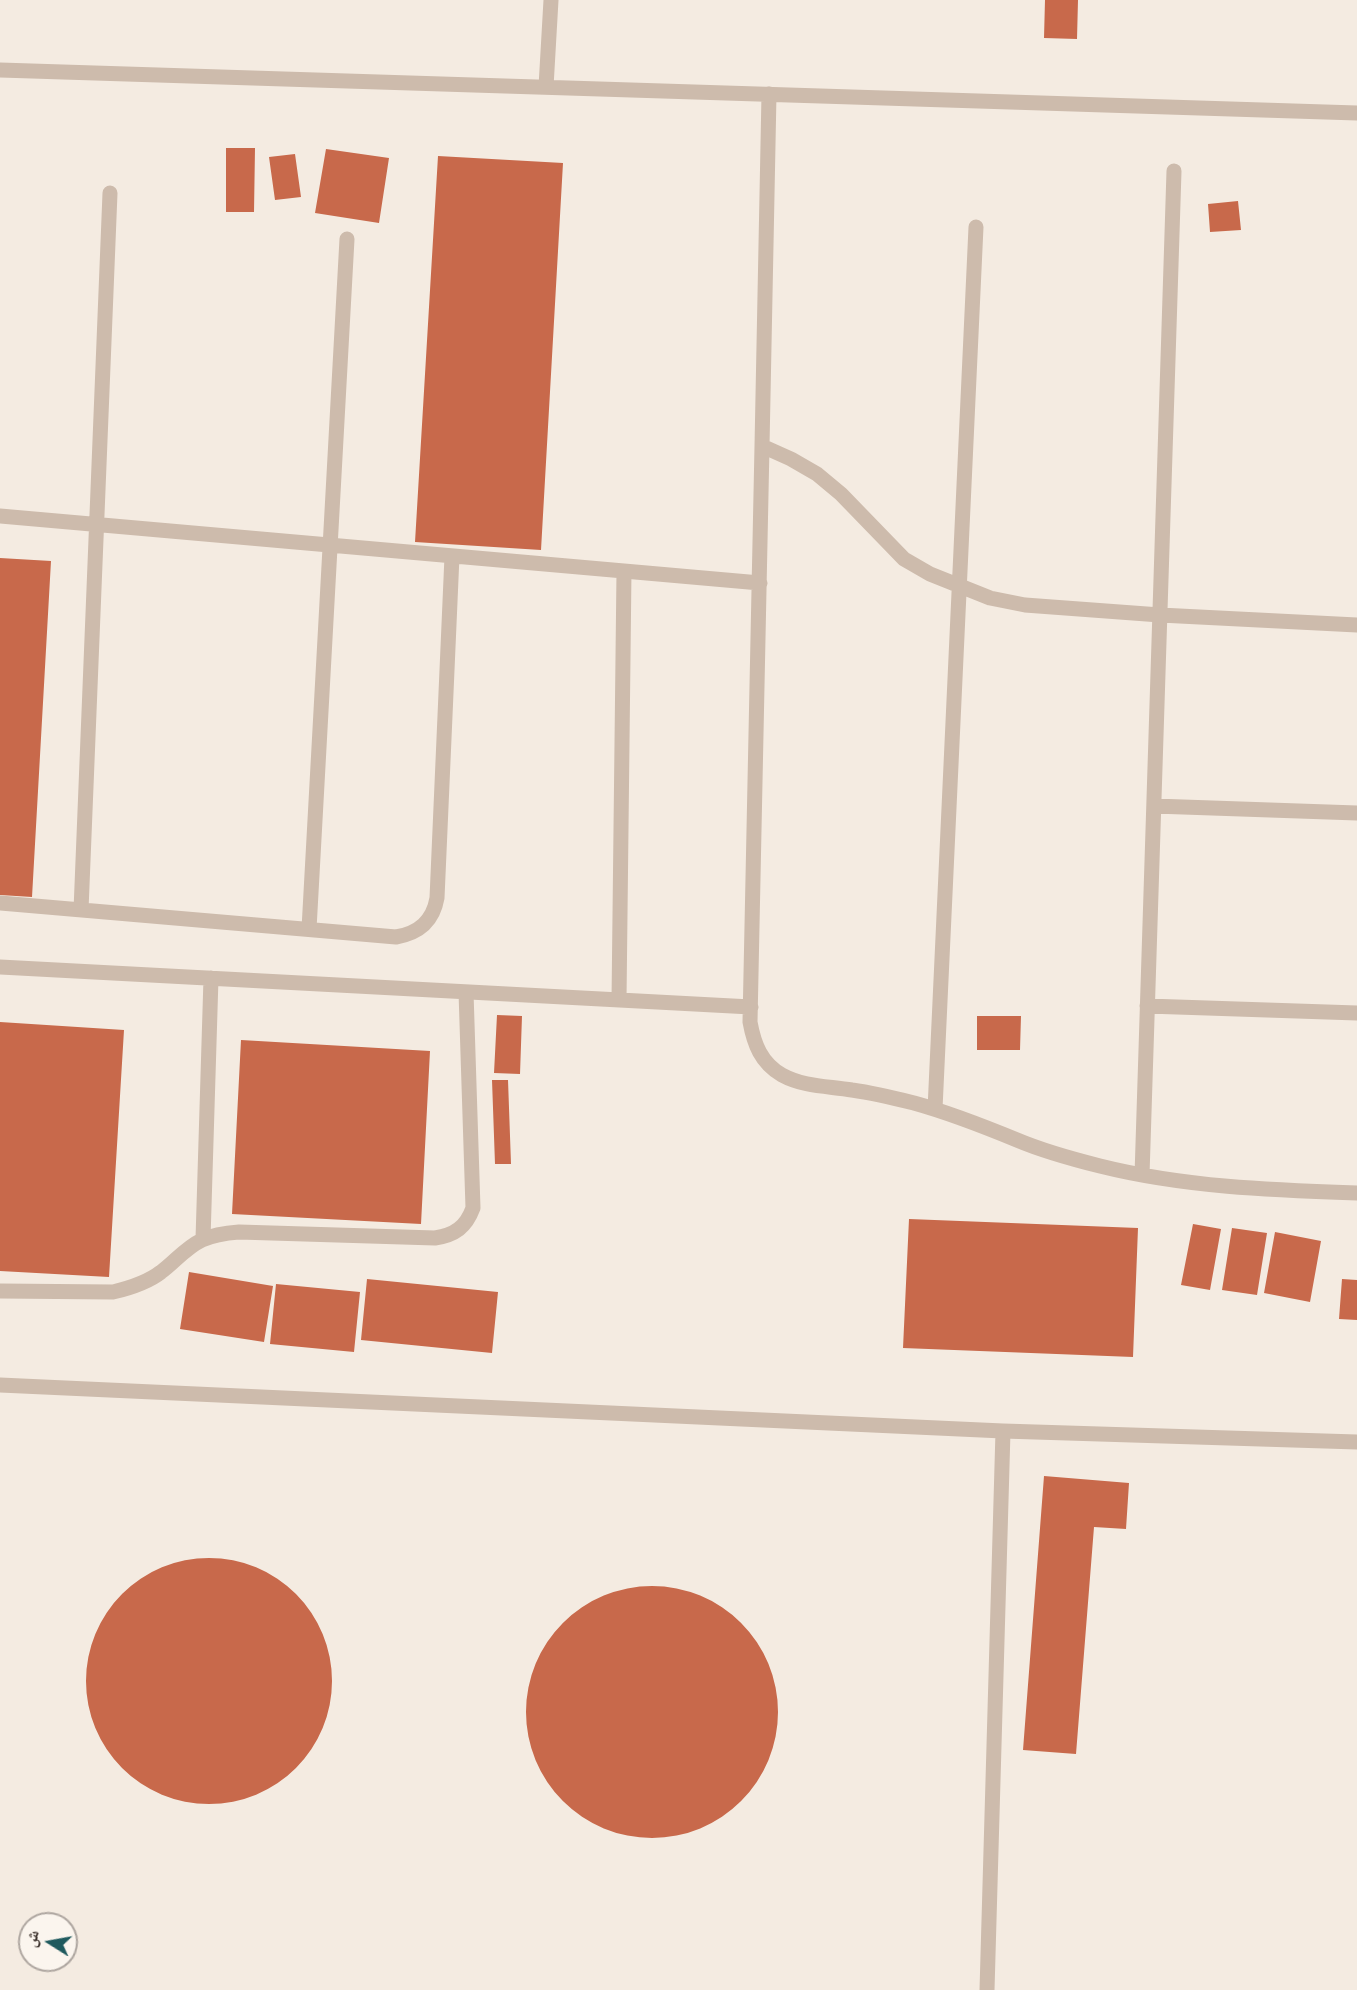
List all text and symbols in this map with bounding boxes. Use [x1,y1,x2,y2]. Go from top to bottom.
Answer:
north arrow [18,1912,78,1972]
text: ش [21,1929,43,1949]

